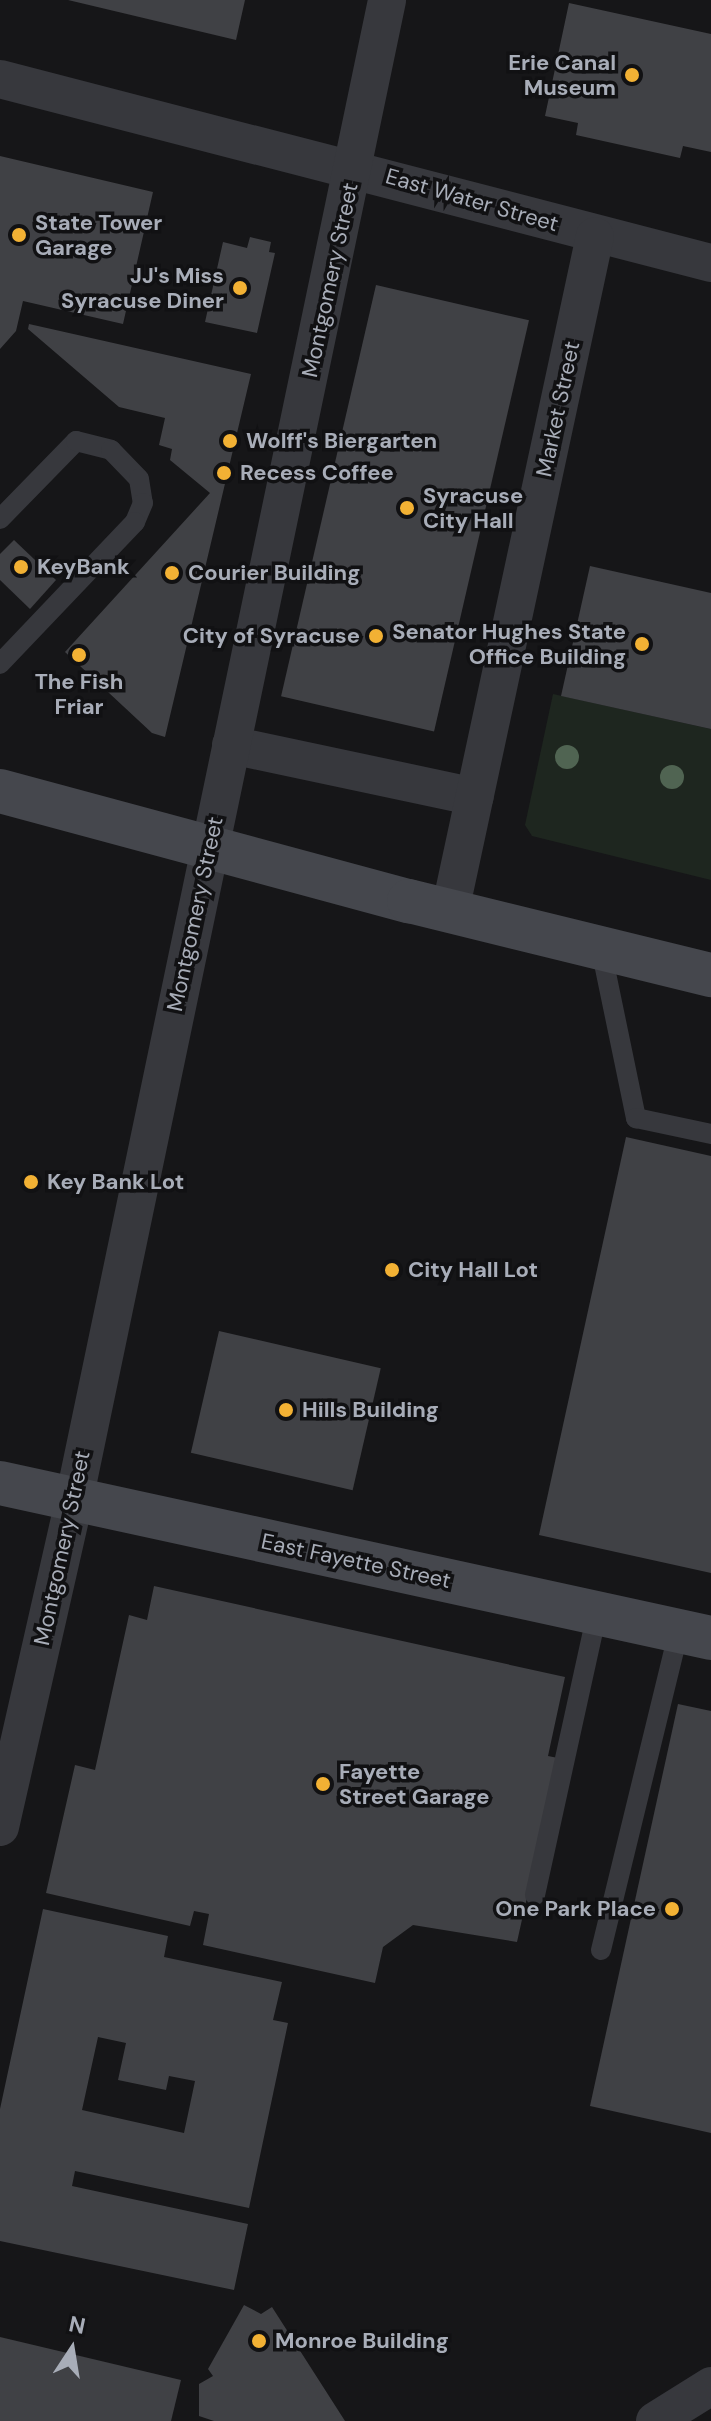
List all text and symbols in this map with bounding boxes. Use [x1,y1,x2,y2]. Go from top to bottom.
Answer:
place label: Erie Canal Museum [508,49,616,100]
marker: Erie Canal Museum [623,66,641,84]
street label: East Water Street [383,163,561,237]
street label: Montgomery Street [296,180,364,380]
place label: State Tower Garage [35,209,162,260]
marker: State Tower Garage [10,226,28,244]
place label: JJ's Miss Syracuse Diner [61,262,224,314]
marker: JJ's Miss Syracuse Diner [231,279,249,297]
street label: Market Street [531,339,585,479]
place label: Wolff's Biergarten [246,428,437,454]
marker: Wolff's Biergarten [221,432,239,450]
place label: Recess Coffee [240,460,394,486]
marker: Recess Coffee [215,464,233,482]
place label: Syracuse City Hall [423,482,523,534]
marker: Syracuse City Hall [398,499,416,517]
place label: KeyBank [37,554,130,580]
marker: KeyBank [12,558,30,576]
place label: Courier Building [188,560,360,586]
marker: Courier Building [163,564,181,582]
place label: Senator Hughes State Office Building [392,618,626,670]
place label: City of Syracuse [183,623,360,649]
marker: City of Syracuse [367,627,385,645]
marker: Senator Hughes State Office Building [633,635,651,653]
marker: The Fish Friar [70,646,88,664]
place label: The Fish Friar [35,668,123,720]
street label: Montgomery Street [161,814,229,1014]
place label: Key Bank Lot [47,1169,184,1195]
marker: Key Bank Lot [22,1173,40,1191]
place label: City Hall Lot [408,1257,538,1283]
marker: City Hall Lot [383,1261,401,1279]
place label: Hills Building [302,1397,439,1423]
marker: Hills Building [277,1401,295,1419]
street label: Montgomery Street [28,1448,96,1648]
street label: East Fayette Street [259,1528,453,1594]
place label: Fayette Street Garage [339,1758,489,1810]
marker: Fayette Street Garage [314,1775,332,1793]
place label: One Park Place [495,1896,656,1922]
marker: One Park Place [663,1900,681,1918]
north arrow [32,2309,112,2389]
text: N [66,2309,88,2341]
place label: Monroe Building [275,2328,449,2354]
marker: Monroe Building [250,2332,268,2350]

